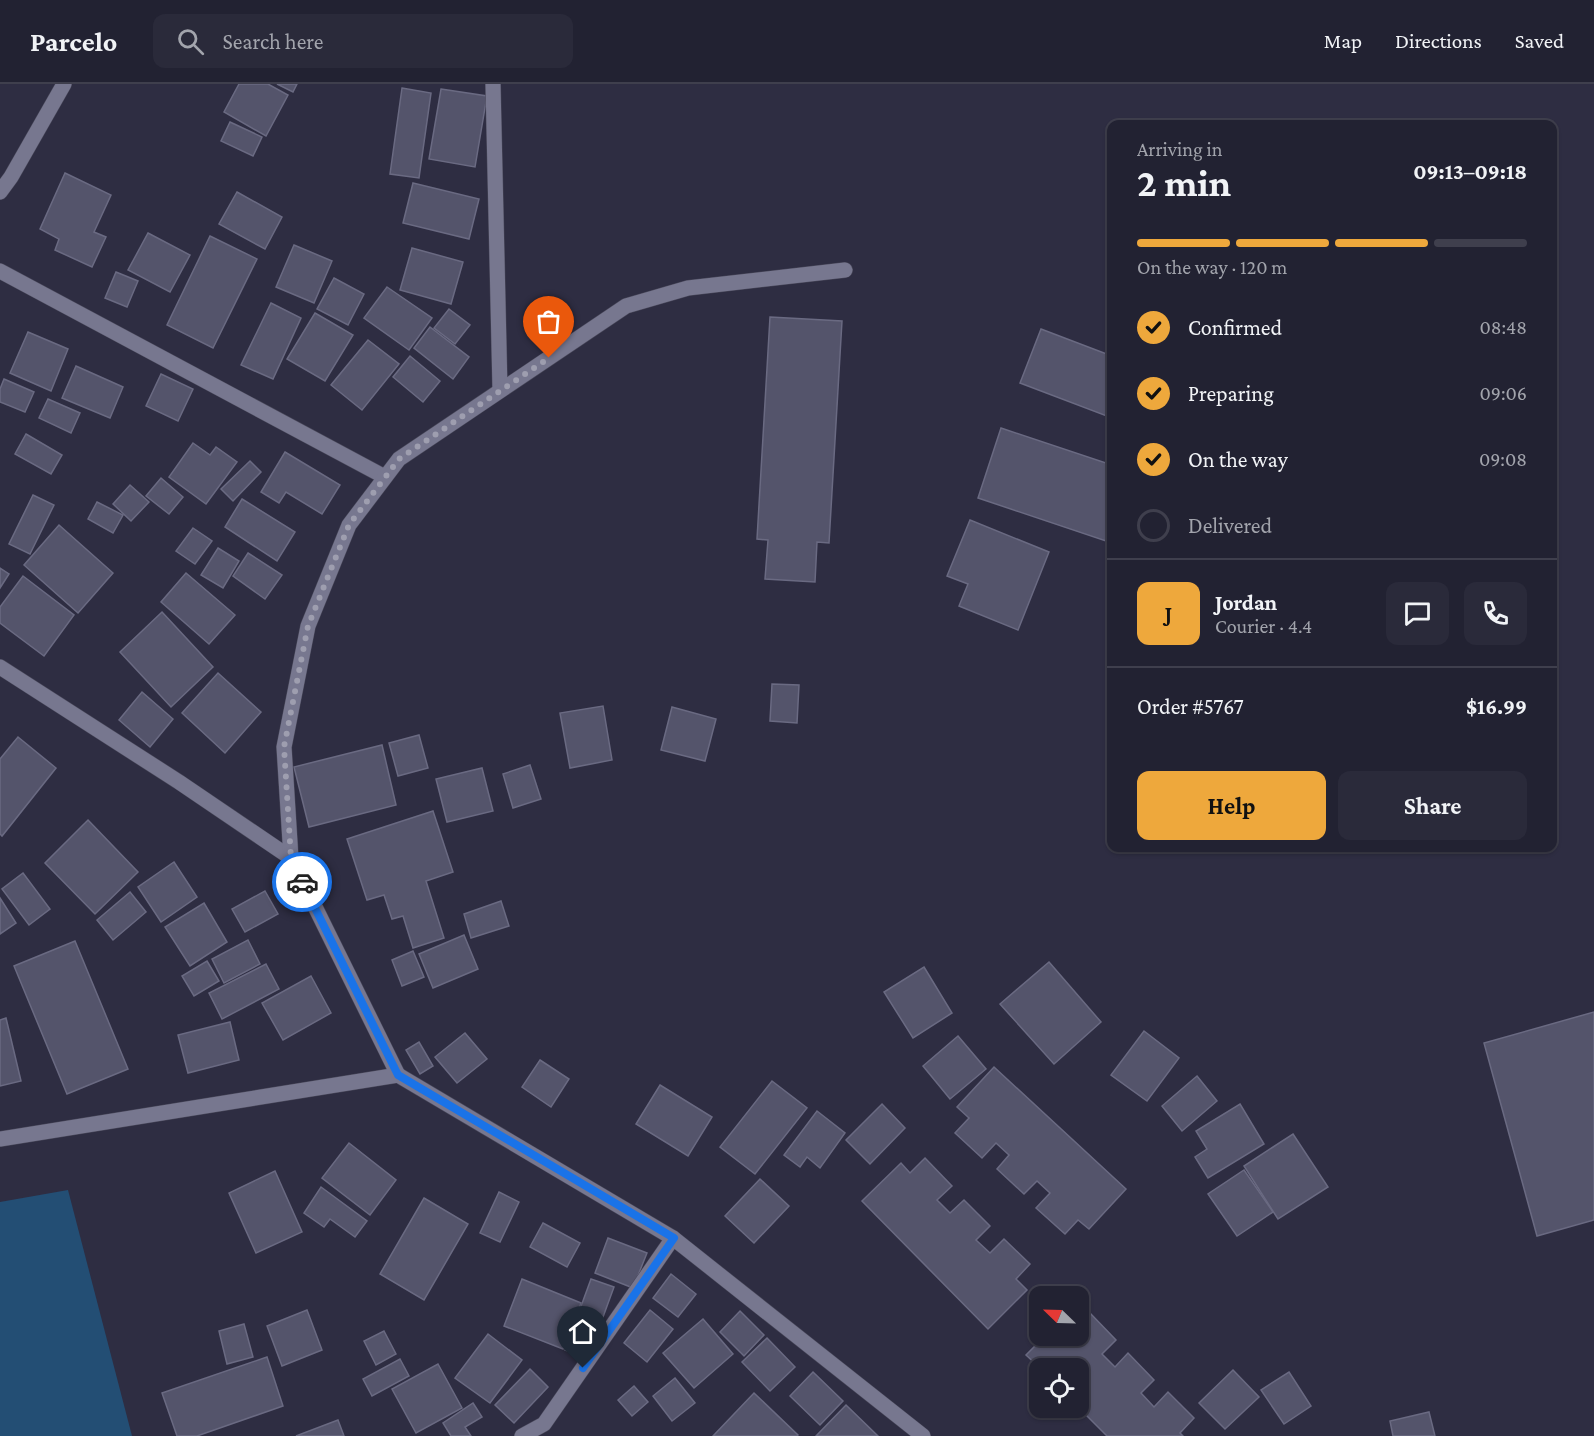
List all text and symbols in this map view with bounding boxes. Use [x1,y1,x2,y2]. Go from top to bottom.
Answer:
search box [153,14,573,68]
icon: search [174,25,207,58]
text: Parcelo [30,26,117,57]
text: Search here [222,29,323,54]
text: Map [1324,29,1362,53]
text: Directions [1395,29,1482,53]
text: Saved [1515,29,1564,53]
text: Arriving in [1137,138,1222,160]
text: 09:13–09:18 [1413,159,1527,184]
text: 2 min [1137,161,1231,204]
text: On the way · 120 m [1137,256,1287,278]
pin [523,296,574,358]
icon: bag [532,305,565,338]
icon: check [1137,311,1170,344]
text: Confirmed [1188,315,1282,340]
text: 08:48 [1479,316,1527,338]
icon: check [1137,377,1170,410]
text: Preparing [1188,381,1274,406]
text: 09:06 [1480,382,1527,404]
icon: check [1137,443,1170,476]
text: On the way [1188,447,1288,472]
text: 09:08 [1479,448,1527,470]
text: Delivered [1188,513,1272,538]
button: chat [1386,582,1449,645]
button: phone [1464,582,1527,645]
text: Jordan [1215,590,1277,615]
text: J [1165,601,1172,626]
text: Courier · 4.4 [1215,615,1312,637]
text: Order #5767 [1137,694,1244,719]
text: $16.99 [1466,694,1527,719]
button: Help [1137,771,1326,840]
button: Share [1338,771,1527,840]
courier [272,852,332,912]
icon: car [286,866,319,899]
north arrow [1029,1286,1089,1346]
map controls [1029,1286,1089,1418]
pin [557,1306,608,1368]
icon: home [566,1315,599,1348]
button: locate [1029,1358,1089,1418]

